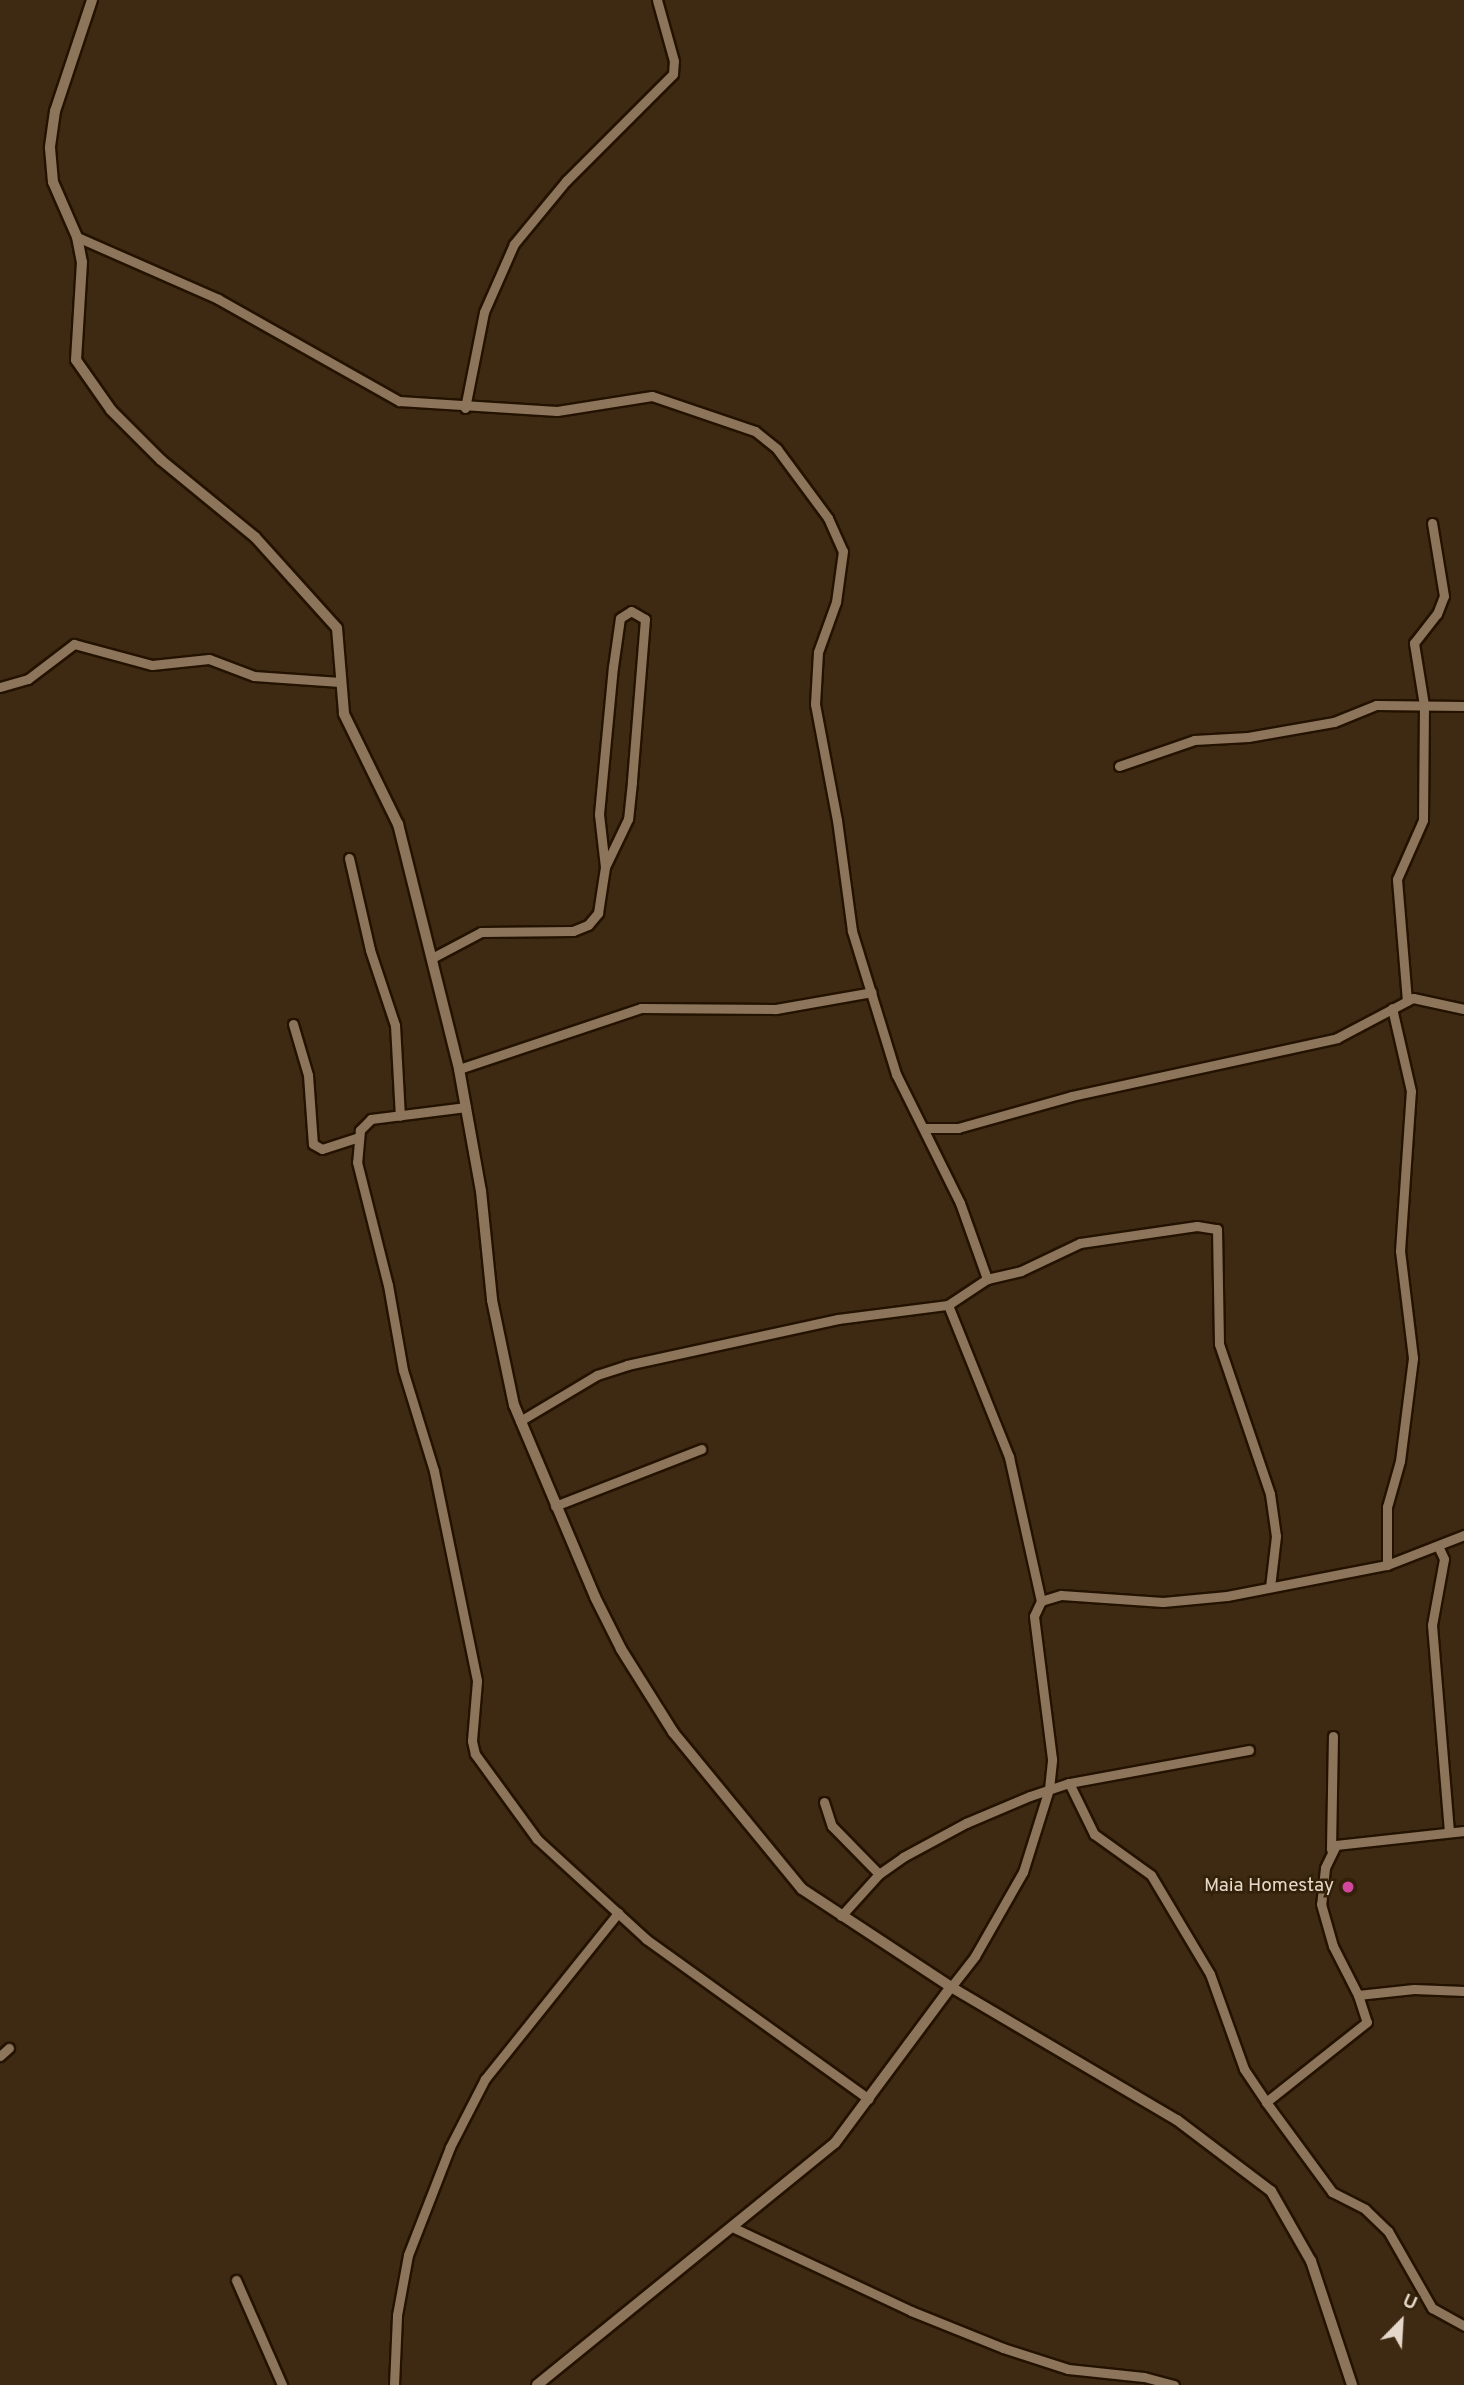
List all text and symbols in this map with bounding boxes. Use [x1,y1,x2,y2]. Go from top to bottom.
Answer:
place label: Maia Homestay [1204,1876,1334,1898]
marker: Maia Homestay [1340,1879,1356,1895]
north arrow [1366,2287,1436,2357]
text: U [1398,2289,1421,2317]

